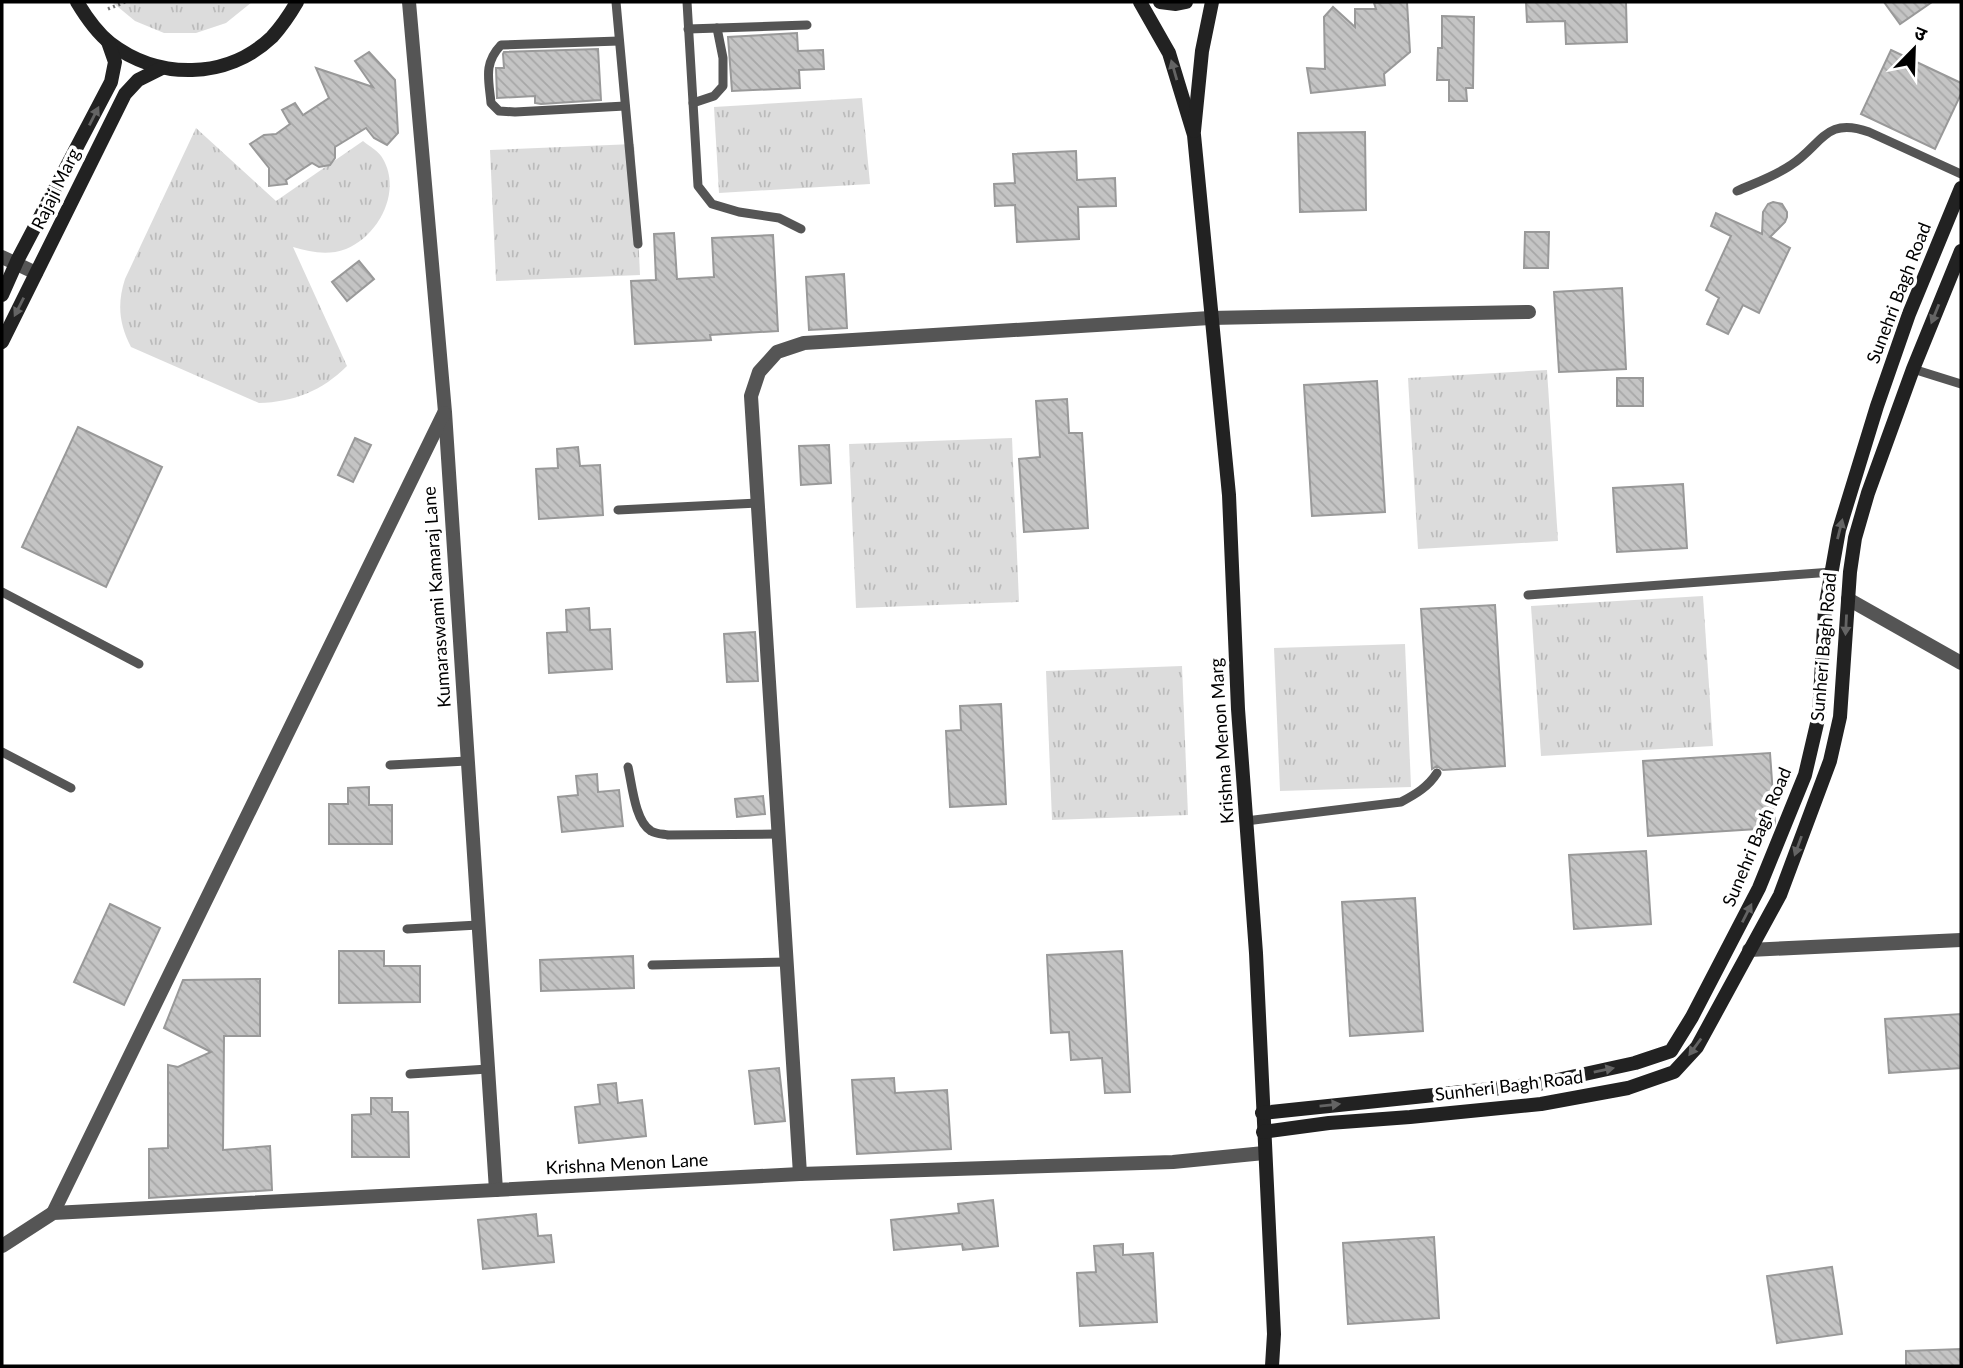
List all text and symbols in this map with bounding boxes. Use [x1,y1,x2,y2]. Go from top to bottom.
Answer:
north arrow [1879,14,1949,84]
text: उ [1911,20,1931,46]
one-way arrow [1169,59,1179,80]
one-way arrow [88,106,99,126]
street label: Rajaji Marg [26,144,84,233]
street label: Sunehri Bagh Road [1861,219,1935,366]
one-way arrow [14,297,25,317]
one-way arrow [1930,304,1941,325]
street label: Kumaraswami Kamaraj Lane [417,486,455,708]
one-way arrow [1835,518,1846,540]
street label: Sunheri Bagh Road [1806,572,1840,722]
one-way arrow [1840,615,1851,637]
street label: Krishna Menon Marg [1204,657,1238,825]
street label: Sunehri Bagh Road [1717,764,1795,910]
one-way arrow [1793,835,1804,856]
one-way arrow [1740,902,1752,922]
one-way arrow [1687,1038,1702,1056]
one-way arrow [1593,1064,1615,1075]
street label: Sunheri Bagh Road [1434,1065,1584,1105]
one-way arrow [1319,1100,1341,1111]
street label: Krishna Menon Lane [545,1148,709,1178]

